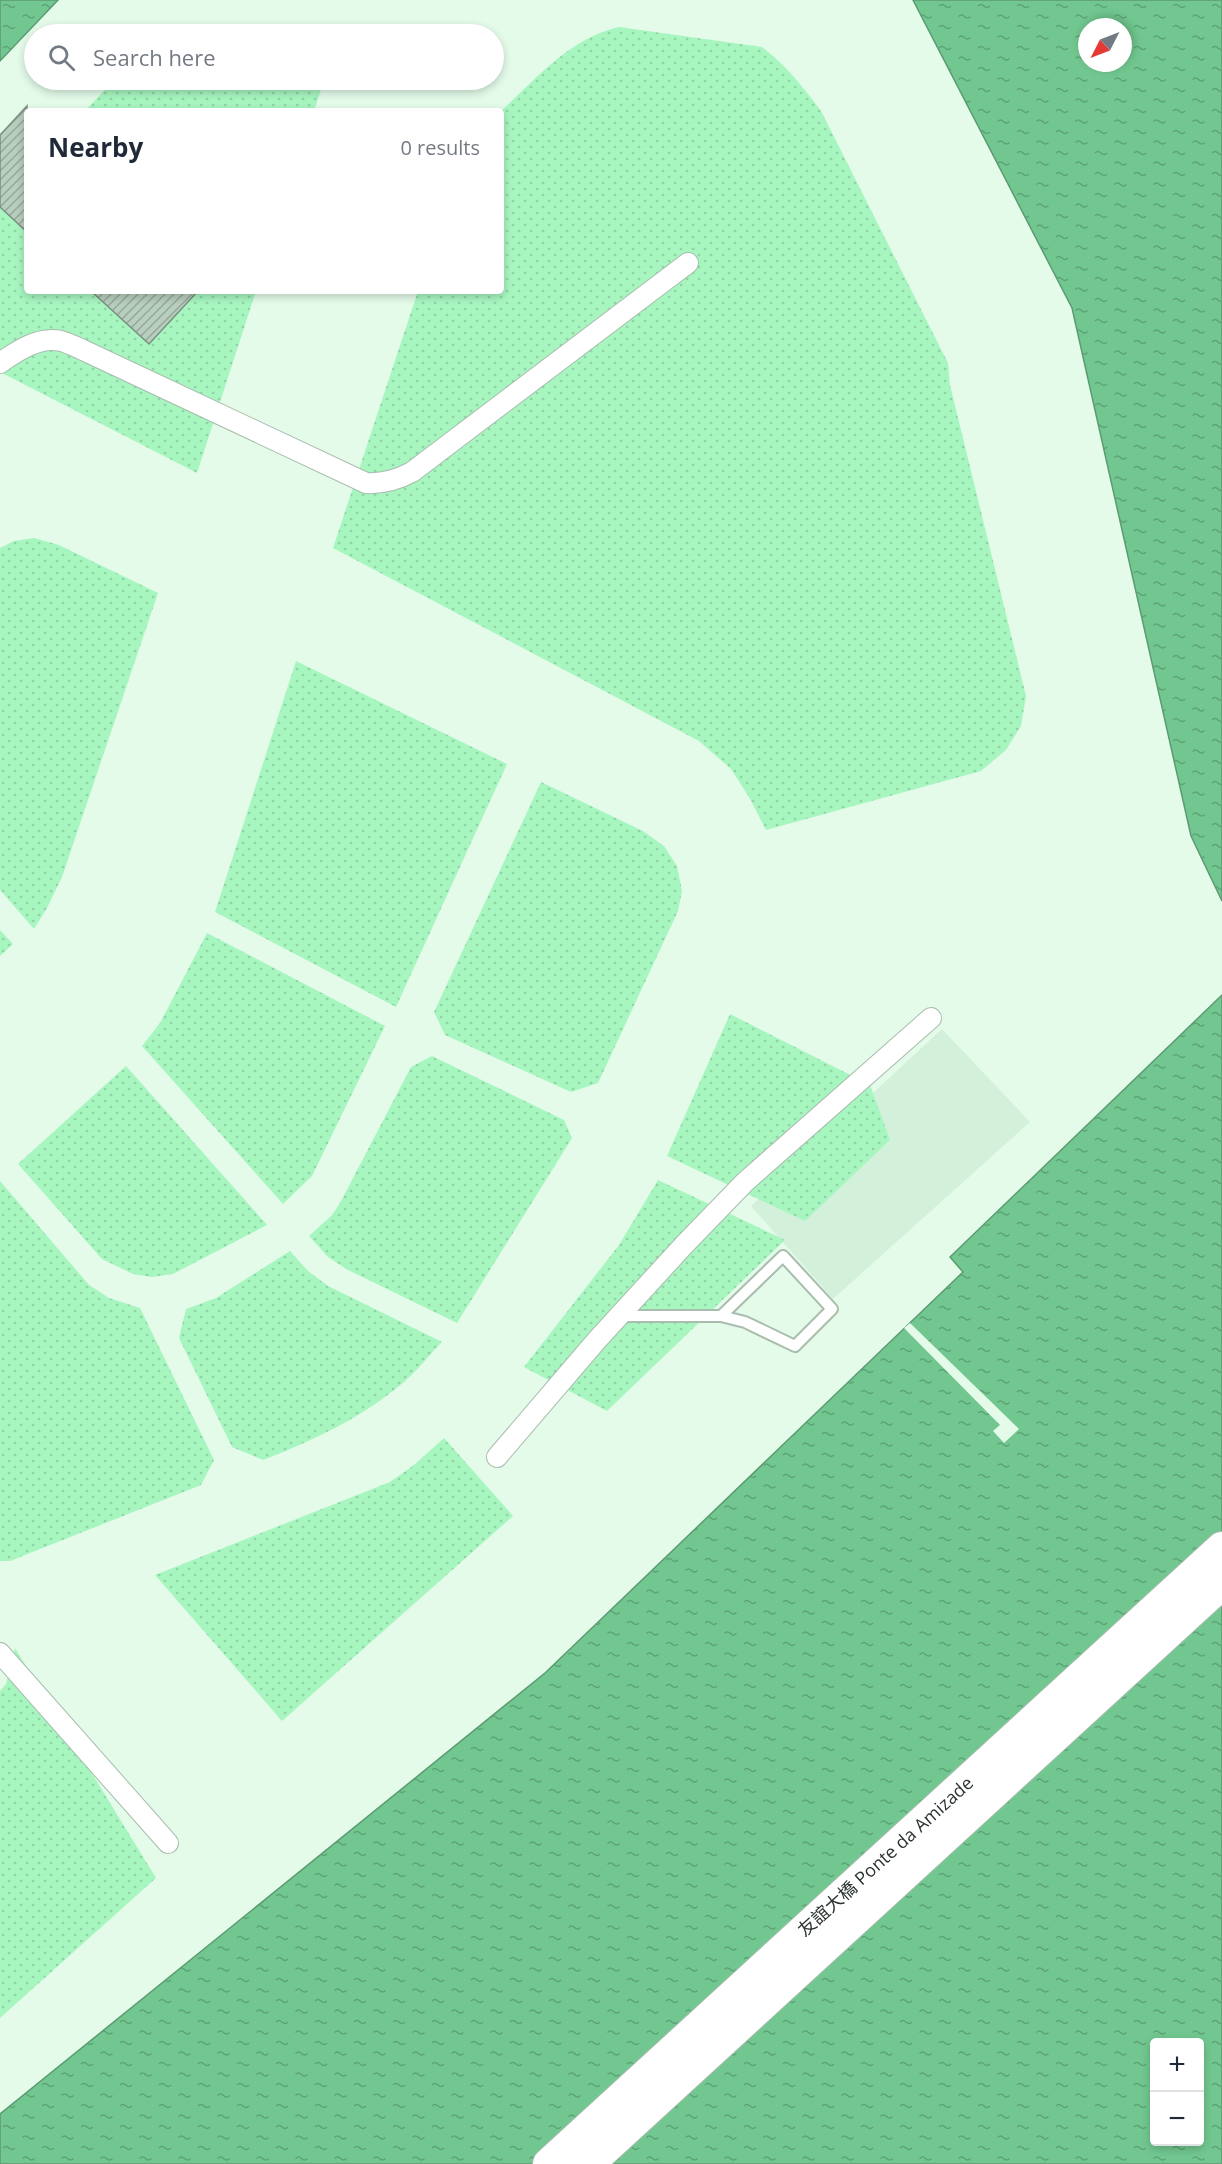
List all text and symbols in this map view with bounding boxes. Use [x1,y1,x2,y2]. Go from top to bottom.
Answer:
north arrow [1078,18,1132,72]
search box [24,24,504,90]
icon: search [45,41,78,74]
text: Search here [93,42,216,72]
text: Nearby [48,129,143,165]
text: 0 results [400,134,480,161]
street label: 友誼大橋 Ponte da Amizade [792,1771,978,1941]
map controls [1150,2038,1204,2146]
button: + [1150,2038,1204,2092]
button: − [1150,2092,1204,2146]

